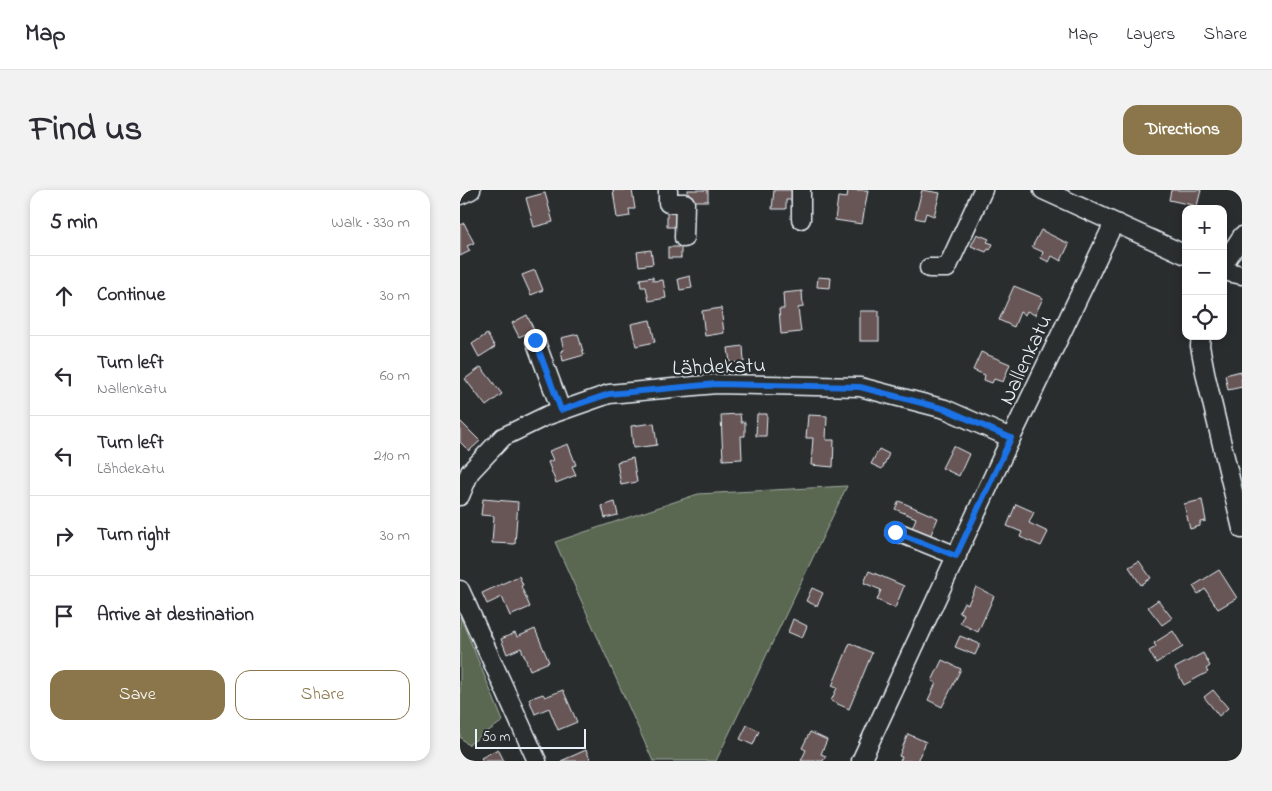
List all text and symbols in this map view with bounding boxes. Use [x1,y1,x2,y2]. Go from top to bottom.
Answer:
text: Map [25,17,66,52]
text: Map [1068,22,1098,48]
text: Layers [1126,22,1176,48]
text: Share [1204,22,1247,48]
text: Find us [30,105,142,156]
button: Directions [1123,105,1242,155]
map controls [1182,205,1227,340]
button: + [1182,205,1227,250]
text: 5 min [50,208,98,238]
text: Walk · 330 m [331,211,410,235]
button: − [1182,250,1227,295]
icon: ahead [50,282,78,310]
text: Continue [97,282,165,309]
text: 30 m [380,284,410,308]
button: locate [1182,295,1227,340]
street label: Nallenkatu [992,310,1062,411]
route end [524,329,547,352]
text: Turn left [97,350,164,377]
street label: Lähdekatu [672,350,766,386]
icon: left [50,362,78,390]
text: 60 m [380,364,410,388]
text: Nallenkatu [97,377,167,401]
text: Turn left [97,430,164,457]
icon: left [50,442,78,470]
text: 210 m [374,444,410,468]
text: Lähdekatu [97,457,165,481]
route start [884,521,907,544]
icon: right [50,522,78,550]
text: Turn right [97,522,170,549]
text: 30 m [380,524,410,548]
icon: arrive [50,602,78,630]
text: Arrive at destination [97,602,254,629]
button: Save [50,670,225,720]
button: Share [235,670,410,720]
scale bar [475,726,586,749]
text: 50 m [482,727,510,748]

